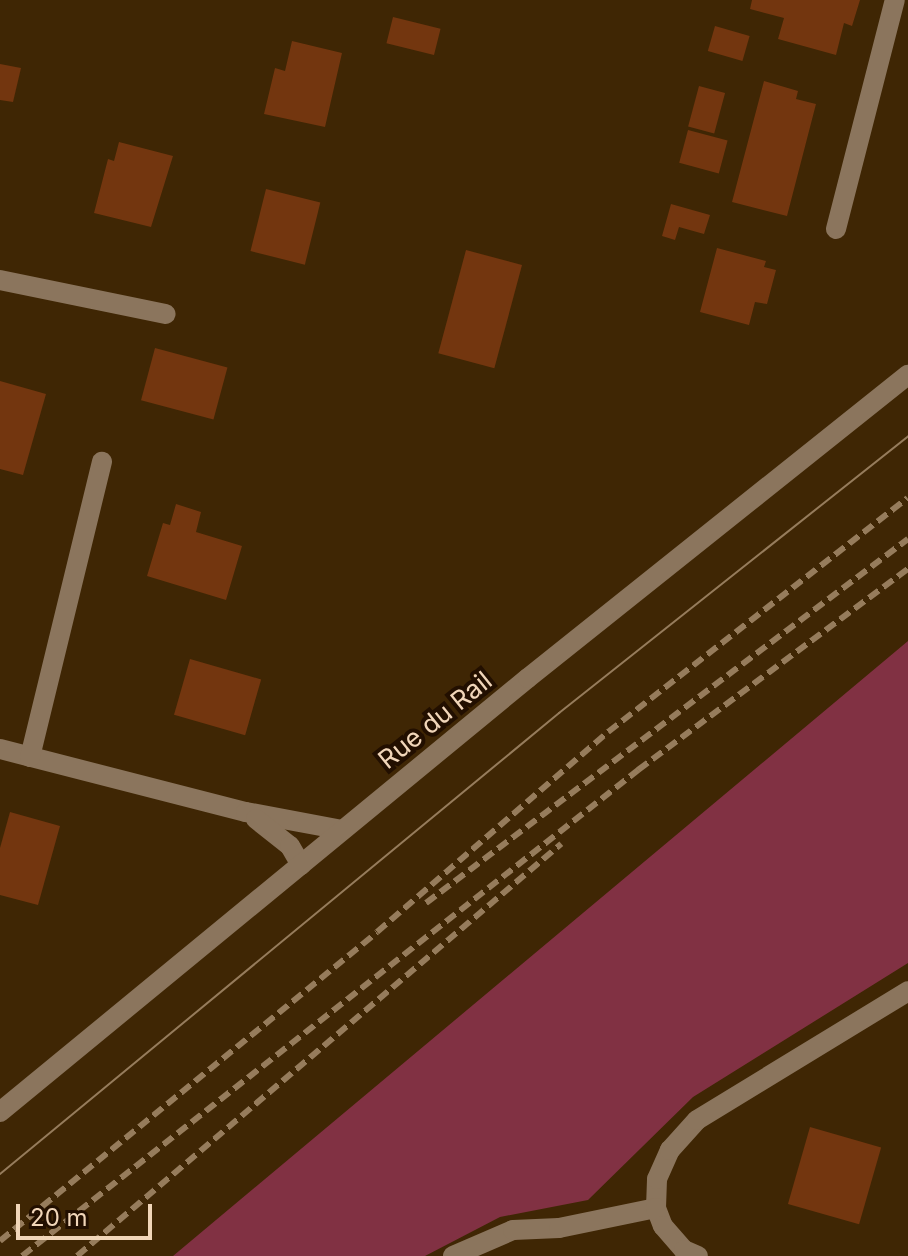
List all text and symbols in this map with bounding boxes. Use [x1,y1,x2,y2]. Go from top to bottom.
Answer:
street label: Rue du Rail [372,665,498,775]
scale bar [20,1188,156,1238]
text: 20 m [30,1203,88,1232]

